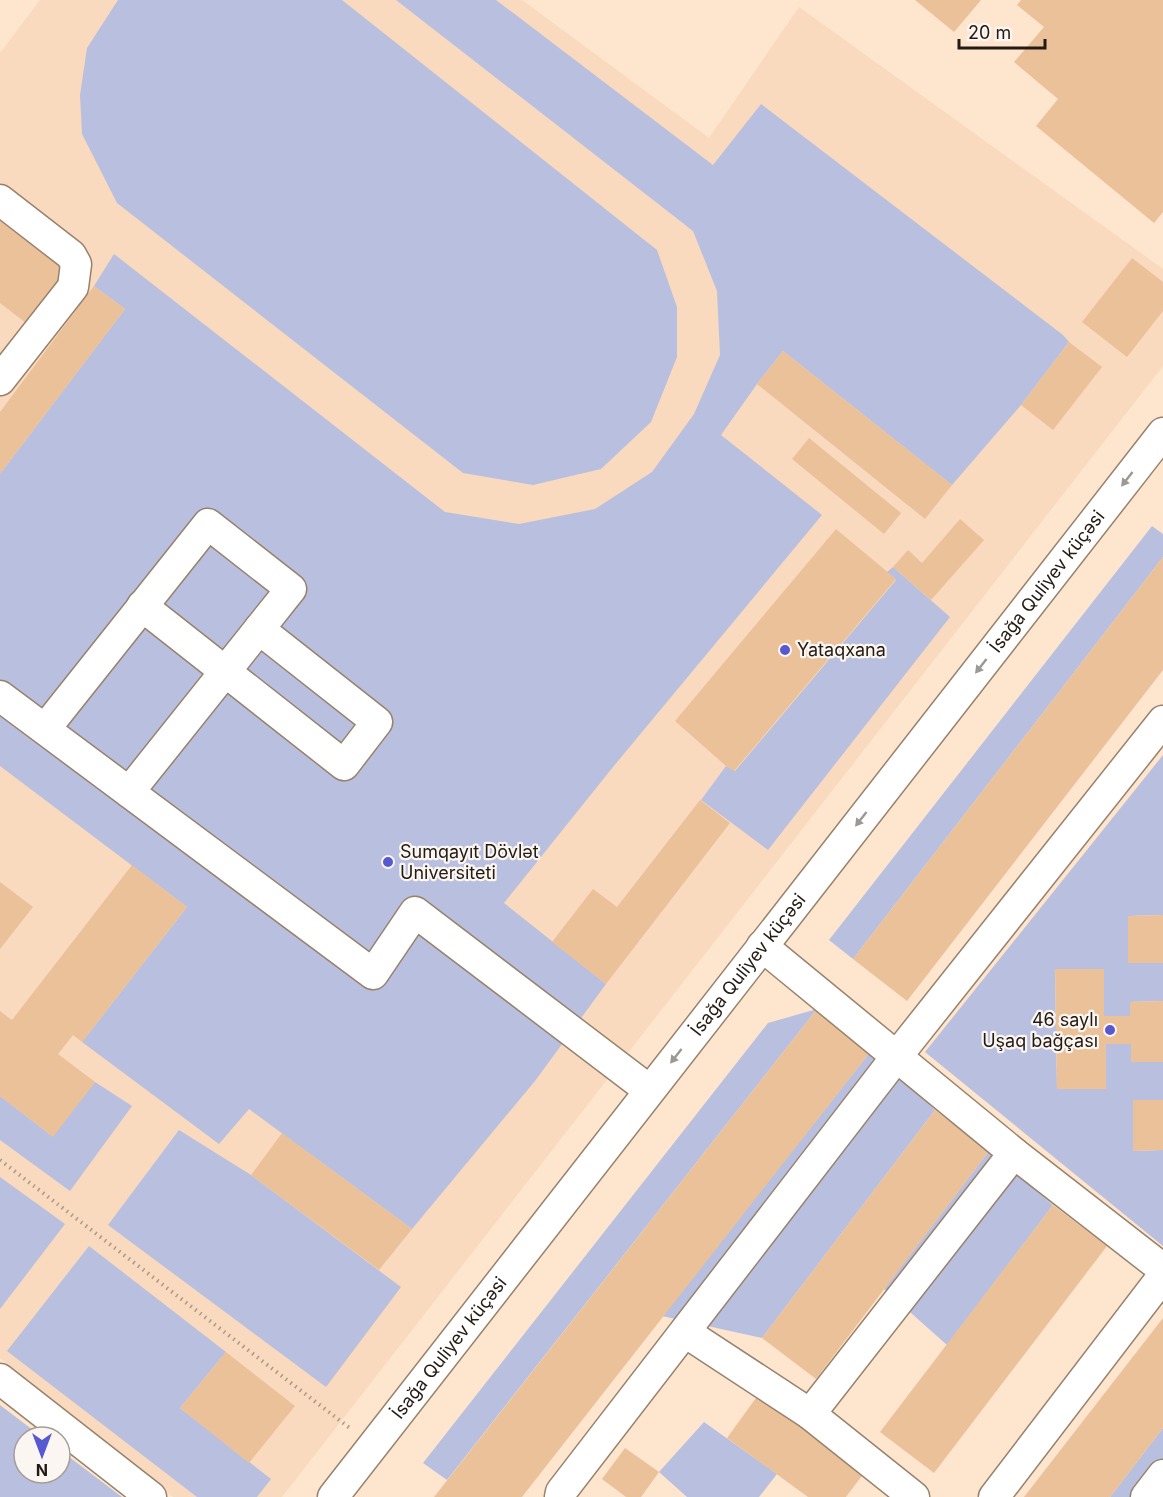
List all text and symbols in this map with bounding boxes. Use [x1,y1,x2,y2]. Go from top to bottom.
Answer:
scale bar [959,12,1044,50]
text: 20 m [968,22,1011,43]
one-way arrow [1120,471,1133,487]
street label: İsağa Quliyev küçəsi [984,506,1109,656]
place label: Yataqxana [797,639,886,660]
marker: Yataqxana [778,643,792,657]
one-way arrow [975,657,987,673]
one-way arrow [854,811,867,827]
place label: Sumqayıt Dövlət Universiteti [400,841,539,883]
marker: Sumqayıt Dövlət Universiteti [381,855,395,869]
street label: İsağa Quliyev küçəsi [685,889,810,1040]
place label: 46 saylı Uşaq bağçası [982,1009,1098,1051]
marker: 46 saylı Uşaq bağçası [1103,1023,1117,1037]
one-way arrow [671,1048,683,1063]
street label: İsağa Quliyev küçəsi [386,1273,511,1423]
north arrow [12,1425,72,1485]
text: N [36,1460,48,1480]

